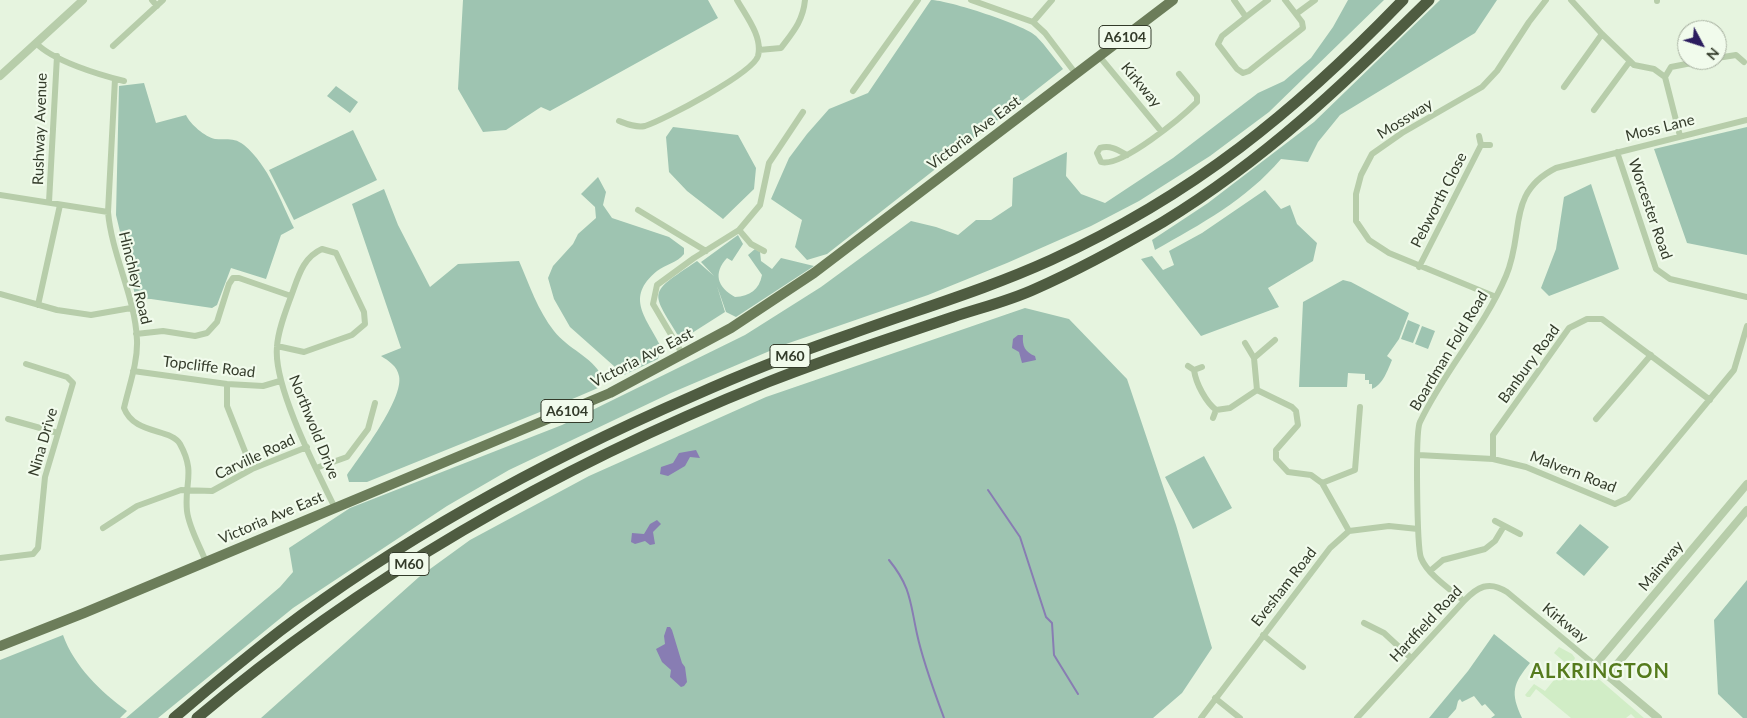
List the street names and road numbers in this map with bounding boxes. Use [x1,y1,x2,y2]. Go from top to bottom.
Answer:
road number: A6104 [1099,26,1151,48]
street label: Kirkway [1117,59,1165,111]
street label: Rushway Avenue [29,72,51,186]
street label: Victoria Ave East [924,92,1024,174]
street label: Mossway [1374,95,1436,143]
street label: Moss Lane [1624,111,1696,145]
street label: Pebworth Close [1407,149,1471,251]
street label: Worcester Road [1624,156,1676,262]
street label: Hinchley Road [115,230,155,326]
street label: Boardman Fold Road [1406,288,1492,414]
street label: Banbury Road [1495,321,1563,407]
street label: Victoria Ave East [588,325,696,391]
road number: M60 [770,344,810,368]
street label: Topcliffe Road [162,352,256,382]
street label: Northwold Drive [285,372,343,482]
road number: A6104 [541,400,593,422]
street label: Nina Drive [25,406,61,478]
street label: Carville Road [212,431,298,483]
street label: Malvern Road [1527,447,1619,497]
street label: Victoria Ave East [216,488,326,548]
street label: Mainway [1635,537,1687,595]
street label: Evesham Road [1247,544,1321,630]
road number: M60 [389,552,429,576]
street label: Hardfield Road [1386,582,1466,666]
street label: Kirkway [1539,599,1591,647]

